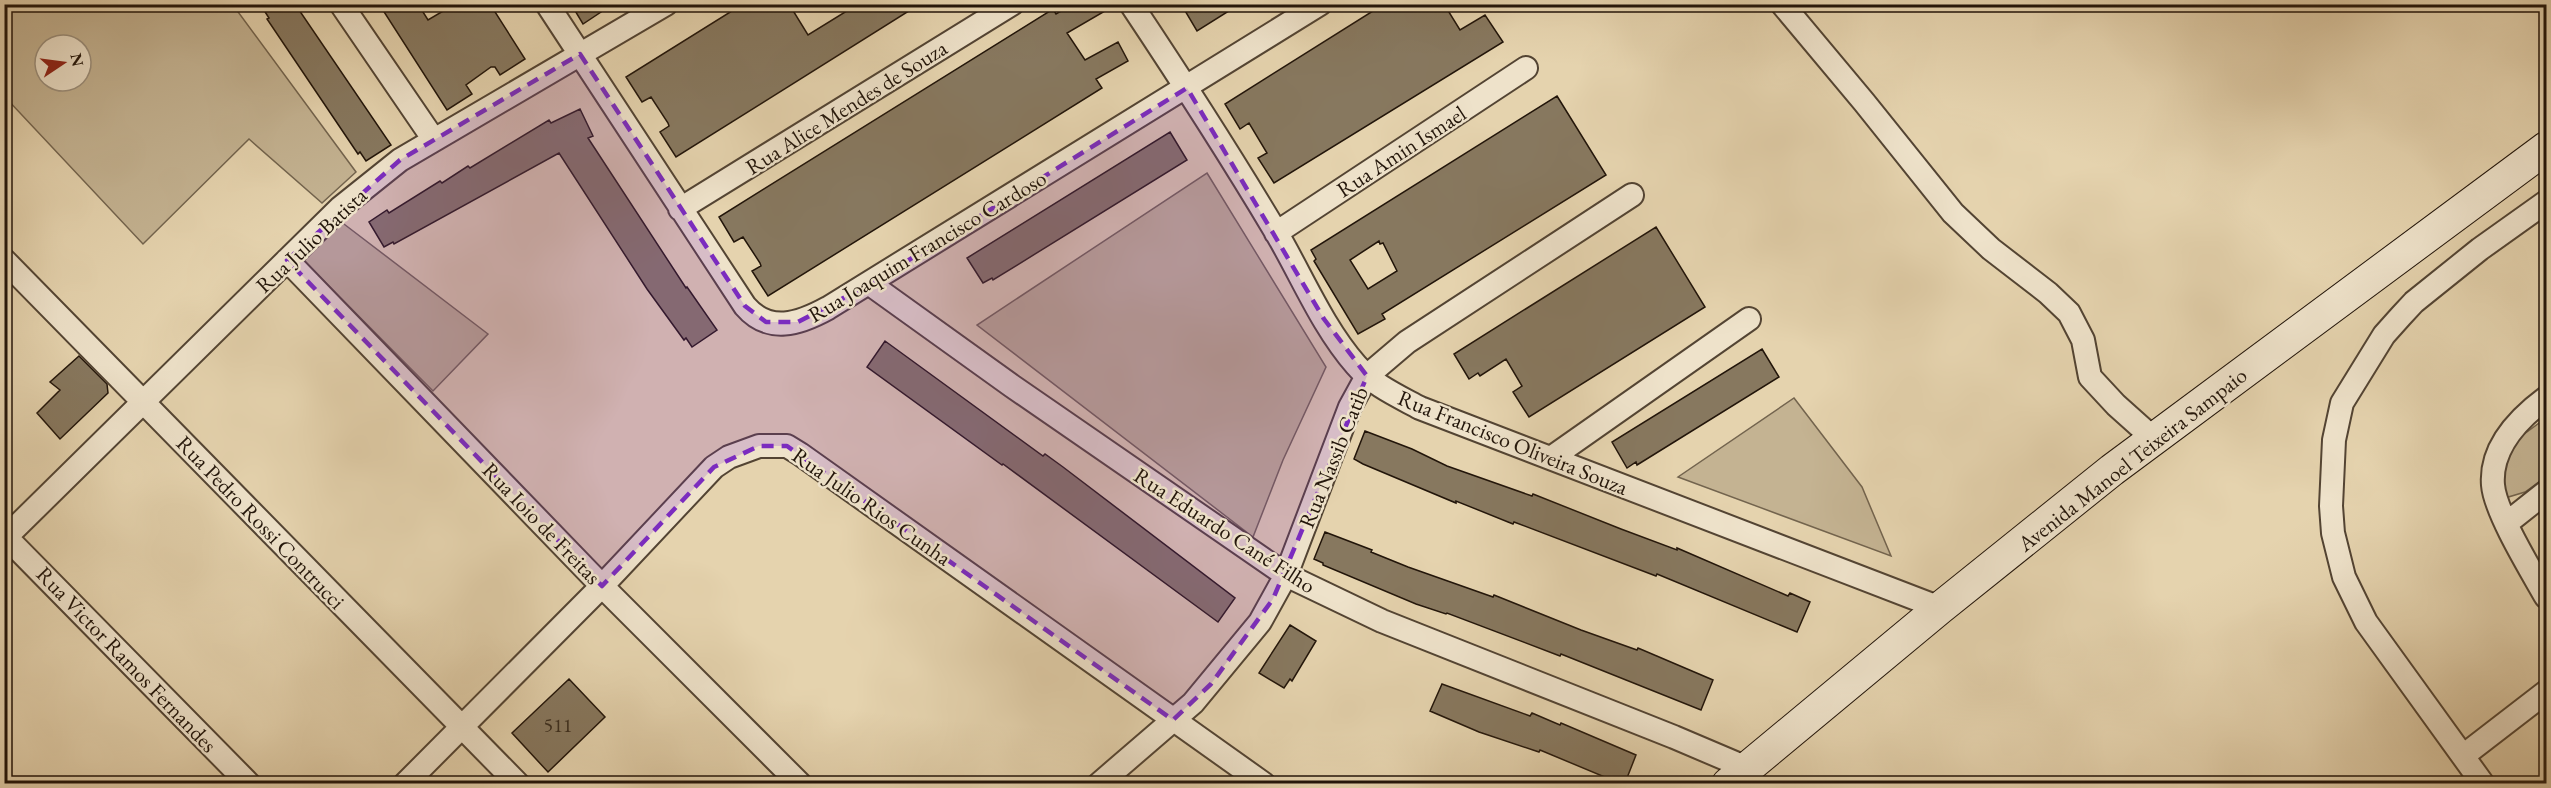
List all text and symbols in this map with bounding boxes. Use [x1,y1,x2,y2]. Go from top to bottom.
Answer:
north arrow [33,33,93,93]
street label: Rua Alice Mendes de Souza [740,33,953,181]
text: N [65,51,89,68]
street label: Rua Amin Ismael [1331,99,1471,204]
street label: Rua Joaquim Francisco Cardoso [803,164,1052,329]
street label: Rua Julio Batista [249,181,373,299]
street label: Avenida Manoel Teixeira Sampaio [2011,361,2253,559]
street label: Rua Nassib Catib [1292,382,1375,532]
street label: Rua Francisco Oliveira Souza [1394,383,1632,502]
street label: Rua Pedro Rossi Contrucci [170,429,351,616]
street label: Rua Julio Rios Cunha [786,441,957,572]
street label: Rua Ioio de Freitas [476,456,607,591]
street label: Rua Eduardo Cané Filho [1128,461,1321,600]
street label: Rua Victor Ramos Fernandes [30,560,223,759]
house number: 511 [544,712,572,738]

